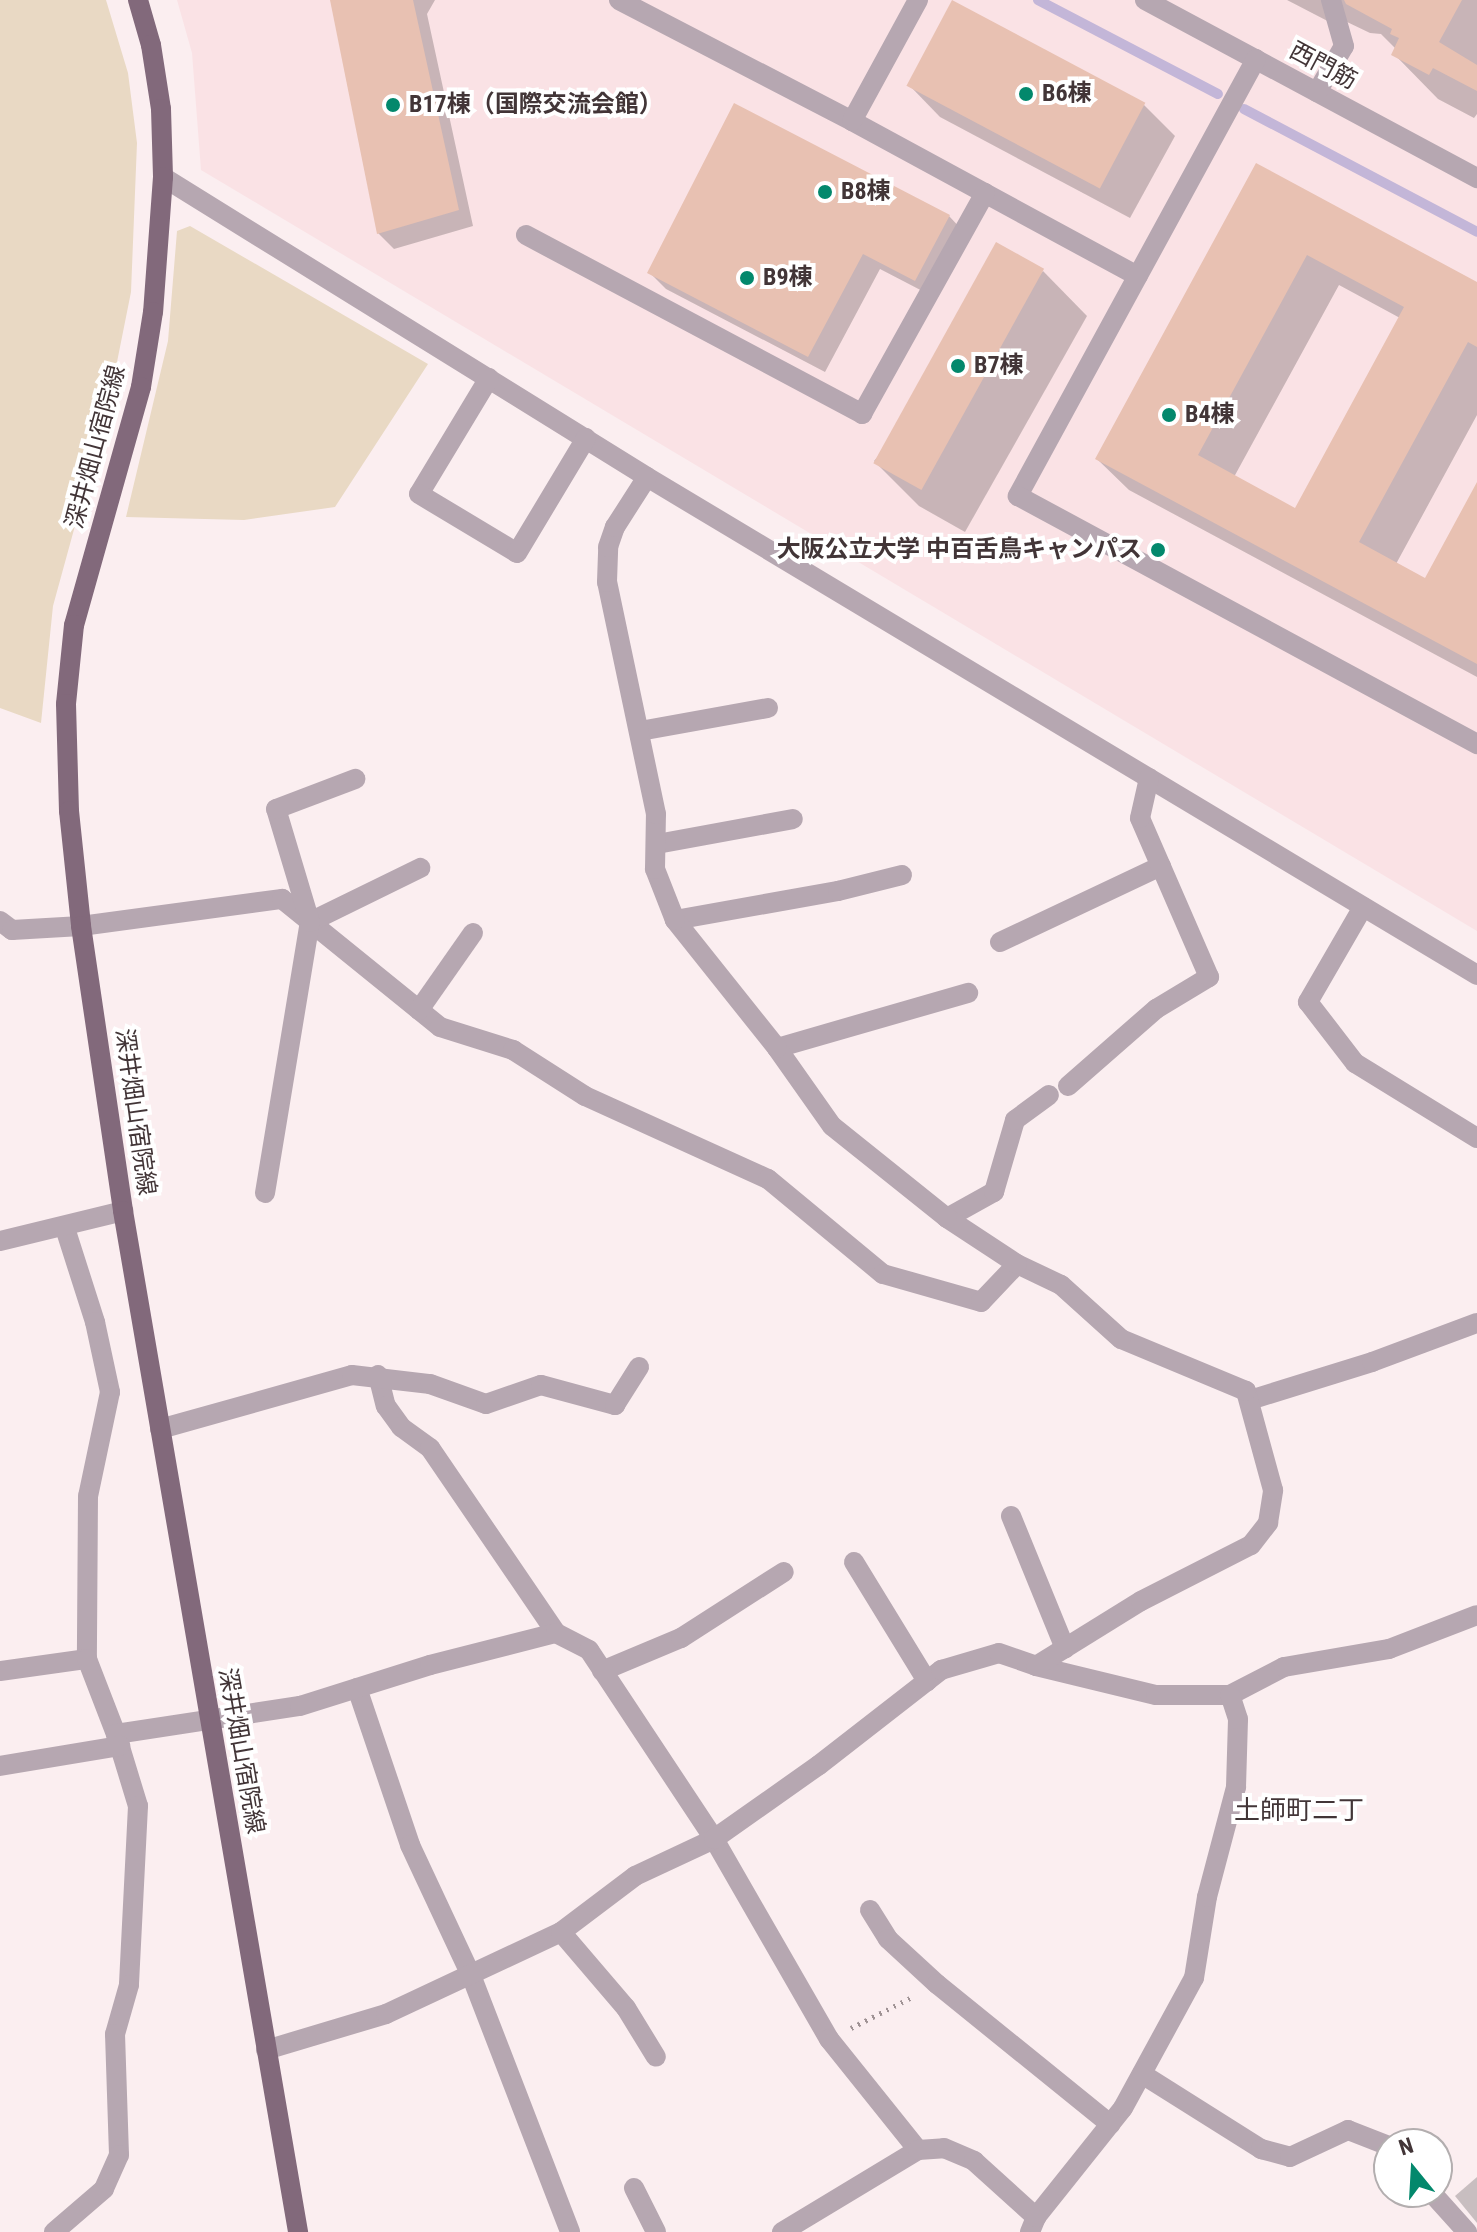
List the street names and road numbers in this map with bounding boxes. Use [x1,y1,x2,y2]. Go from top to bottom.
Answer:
street label: 西門筋 [1284,36,1362,96]
street label: 深井畑山宿院線 [60,362,132,532]
street label: 深井畑山宿院線 [109,1027,161,1197]
street label: 深井畑山宿院線 [212,1666,270,1836]

